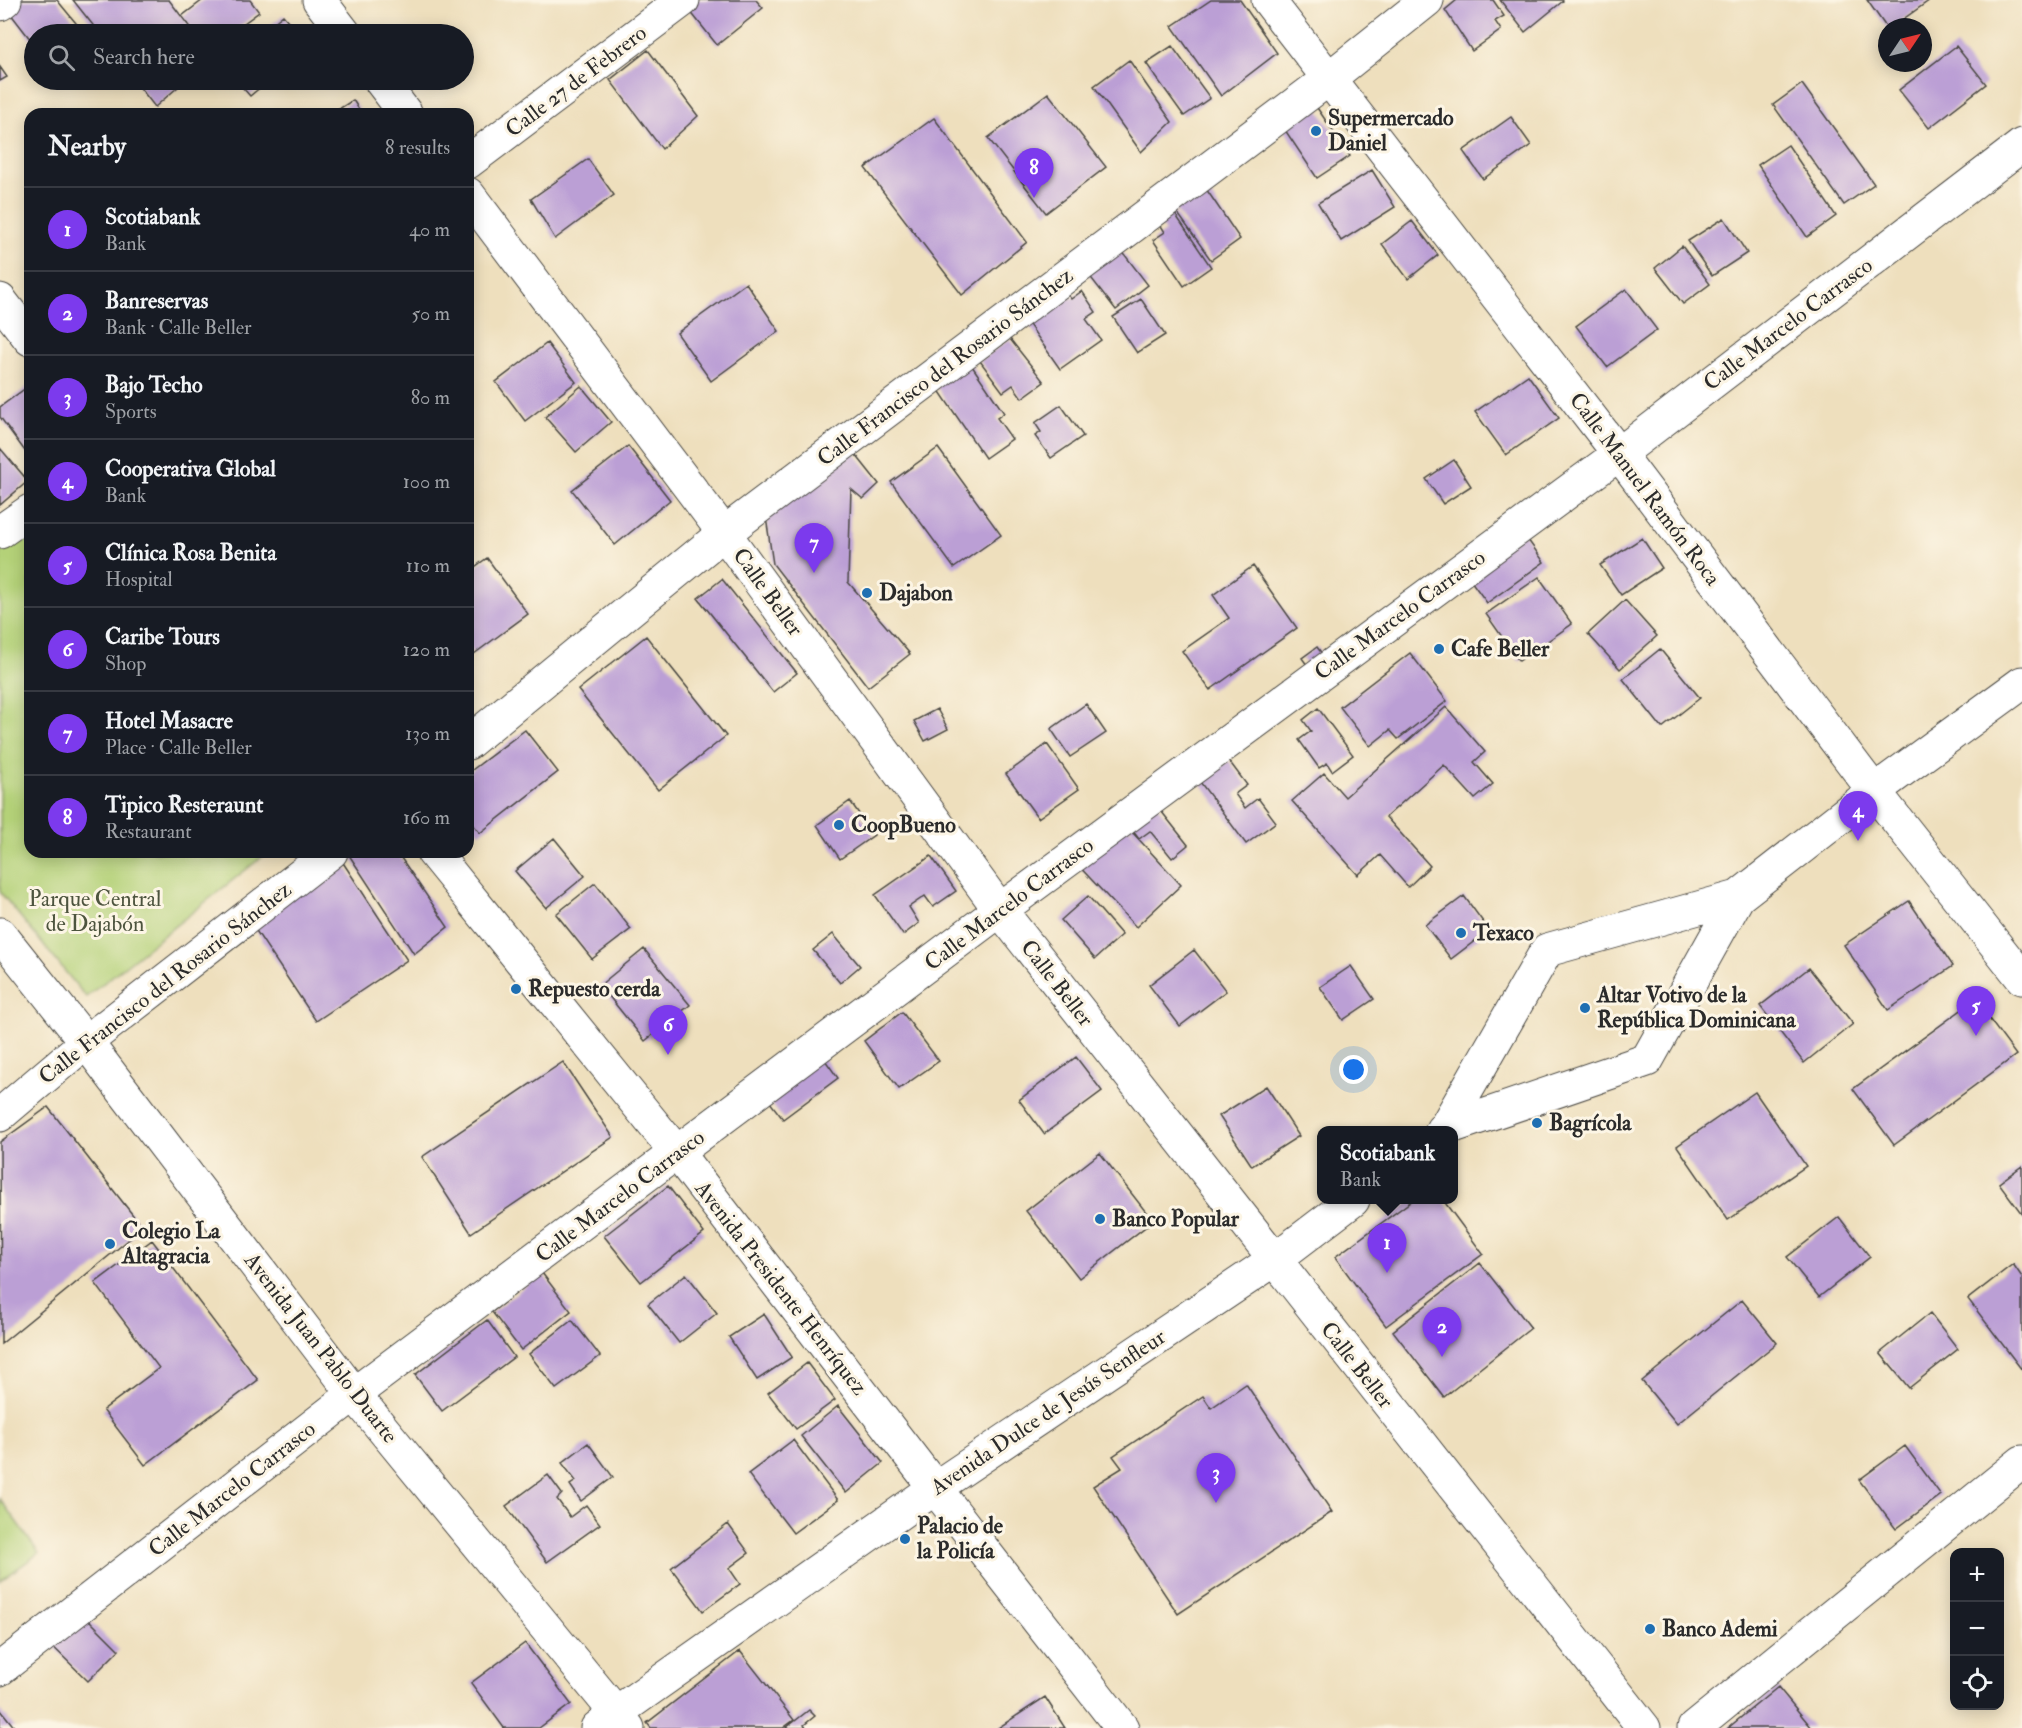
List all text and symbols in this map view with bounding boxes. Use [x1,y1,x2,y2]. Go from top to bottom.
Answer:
north arrow [1878,18,1932,72]
street label: Calle 27 de Febrero [500,19,652,143]
search box [24,24,474,90]
icon: search [45,41,78,74]
text: Search here [93,43,195,71]
place label: Supermercado Daniel [1328,104,1454,157]
marker: Supermercado Daniel [1309,124,1323,138]
text: Nearby [48,131,126,163]
text: 8 results [385,135,450,160]
pin: 8 [1014,148,1054,198]
text: Scotiabank [105,203,200,231]
text: 1 [64,217,71,242]
text: 40 m [409,217,450,242]
text: Bank [105,231,146,256]
street label: Calle Marcelo Carrasco [1698,251,1878,397]
street label: Calle Francisco del Rosario Sánchez [812,261,1079,472]
text: Banreservas [105,287,208,315]
text: 2 [62,301,73,326]
text: 50 m [411,301,450,326]
text: Bank · Calle Beller [105,315,252,340]
text: Bajo Techo [105,371,203,399]
text: 3 [64,385,71,410]
text: 80 m [411,385,450,410]
street label: Calle Manuel Ramón Roca [1563,387,1727,592]
text: Sports [105,399,157,424]
text: Cooperativa Global [105,455,276,483]
text: 4 [62,469,73,494]
text: 100 m [403,469,450,494]
text: Bank [105,483,146,508]
pin: 7 [794,524,834,573]
text: Clínica Rosa Benita [105,539,276,567]
street label: Calle Beller [727,542,810,642]
street label: Calle Marcelo Carrasco [1309,544,1491,686]
text: 5 [63,553,72,578]
text: 110 m [406,553,450,578]
text: Hospital [105,567,173,592]
place label: Dajabon [879,579,953,607]
marker: Dajabon [860,586,874,600]
text: Caribe Tours [105,623,220,651]
place label: Cafe Beller [1451,635,1550,663]
text: 6 [62,637,73,662]
text: 120 m [403,637,450,662]
marker: Cafe Beller [1432,642,1446,656]
text: Shop [105,651,146,676]
text: Hotel Masacre [105,707,233,735]
text: 7 [63,721,72,746]
text: 130 m [405,721,450,746]
text: Place · Calle Beller [105,735,252,760]
text: Tipico Resteraunt [105,791,263,819]
pin: 4 [1838,792,1878,841]
text: 8 [63,805,72,830]
text: 160 m [403,805,450,830]
place label: CoopBueno [851,811,956,840]
marker: CoopBueno [832,818,846,832]
text: Restaurant [105,819,192,844]
street label: Calle Marcelo Carrasco [919,831,1099,977]
street label: Calle Francisco del Rosario Sánchez [33,875,297,1090]
park label: Parque Central de Dajabón [29,885,162,938]
place label: Texaco [1472,919,1534,947]
marker: Texaco [1454,926,1468,940]
street label: Calle Beller [1014,934,1100,1033]
place label: Repuesto cerda [528,975,661,1004]
place label: Altar Votivo de la República Dominicana [1596,981,1797,1035]
marker: Repuesto cerda [509,982,523,996]
pin: 5 [1956,986,1996,1036]
marker: Altar Votivo de la República Dominicana [1578,1001,1592,1015]
pin: 6 [648,1006,688,1055]
your location [1339,1055,1368,1084]
place label: Bagrícola [1549,1109,1632,1138]
marker: Bagrícola [1530,1116,1544,1130]
street label: Calle Marcelo Carrasco [530,1123,710,1269]
popup [1317,1126,1458,1204]
text: Scotiabank [1340,1139,1435,1167]
text: Bank [1340,1167,1381,1192]
street label: Avenida Presidente Henríquez [688,1175,874,1401]
place label: Banco Popular [1112,1205,1240,1234]
marker: Banco Popular [1093,1212,1107,1226]
place label: Colegio La Altagracia [121,1217,221,1271]
pin: 1 [1368,1224,1406,1273]
marker: Colegio La Altagracia [103,1237,117,1251]
street label: Avenida Juan Pablo Duarte [237,1246,404,1449]
pin: 2 [1422,1308,1462,1357]
street label: Calle Beller [1314,1316,1400,1415]
street label: Avenida Dulce de Jesús Senfleur [924,1322,1172,1502]
street label: Calle Marcelo Carrasco [143,1415,321,1563]
pin: 3 [1196,1454,1236,1503]
place label: Palacio de la Policía [916,1512,1004,1565]
marker: Palacio de la Policía [898,1532,912,1546]
map controls [1950,1548,2004,1710]
button: + [1950,1548,2004,1602]
button: − [1950,1602,2004,1656]
place label: Banco Ademi [1662,1615,1778,1643]
marker: Banco Ademi [1643,1622,1657,1636]
button: locate [1950,1656,2004,1710]

